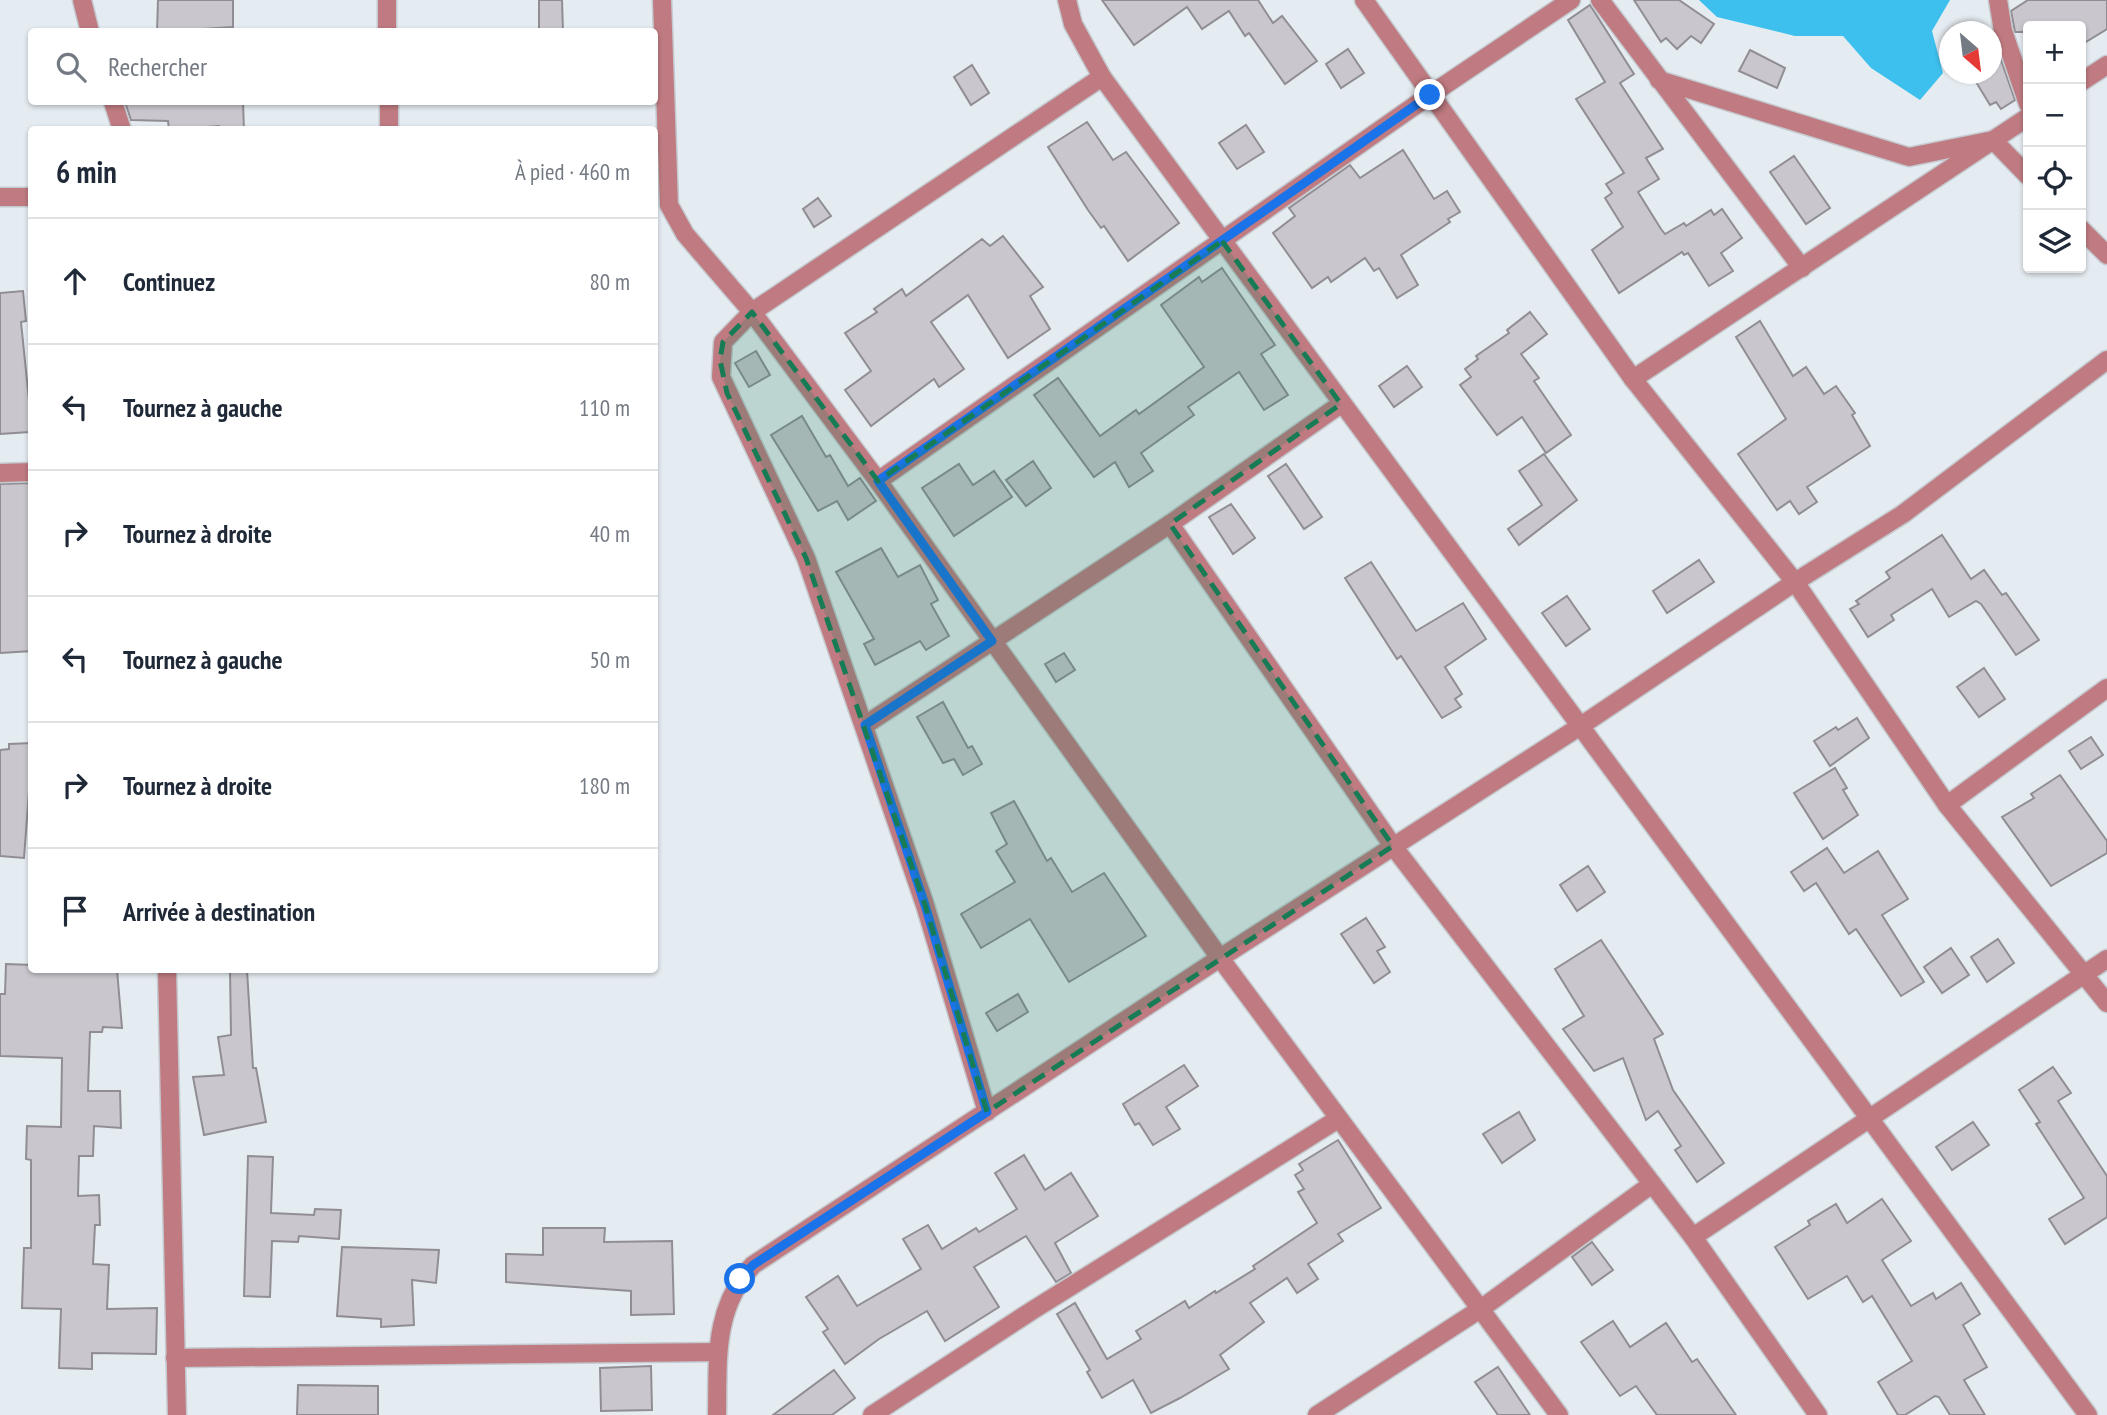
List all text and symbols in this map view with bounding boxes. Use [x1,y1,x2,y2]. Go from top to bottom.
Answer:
north arrow [1939,21,2002,84]
map controls [2023,21,2086,273]
button: + [2023,21,2086,84]
search box [28,28,658,105]
icon: search [52,48,90,86]
text: Rechercher [108,50,207,83]
route end [1414,79,1445,110]
button: − [2023,84,2086,147]
button: locate [2023,147,2086,210]
text: 6 min [56,152,117,191]
text: À pied · 460 m [515,157,630,186]
button: layers [2023,210,2086,273]
icon: ahead [56,262,94,300]
text: Continuez [123,265,215,298]
text: 80 m [589,267,630,296]
icon: left [56,388,94,426]
text: Tournez à gauche [123,391,283,424]
text: 110 m [579,393,630,422]
icon: right [56,514,94,552]
text: Tournez à droite [123,517,272,550]
text: 40 m [589,519,630,548]
icon: left [56,640,94,678]
text: Tournez à gauche [123,643,283,676]
text: 50 m [589,645,630,674]
icon: right [56,766,94,804]
text: Tournez à droite [123,769,272,802]
text: 180 m [579,771,630,800]
icon: arrive [56,892,94,930]
text: Arrivée à destination [123,895,315,928]
route start [724,1263,755,1294]

